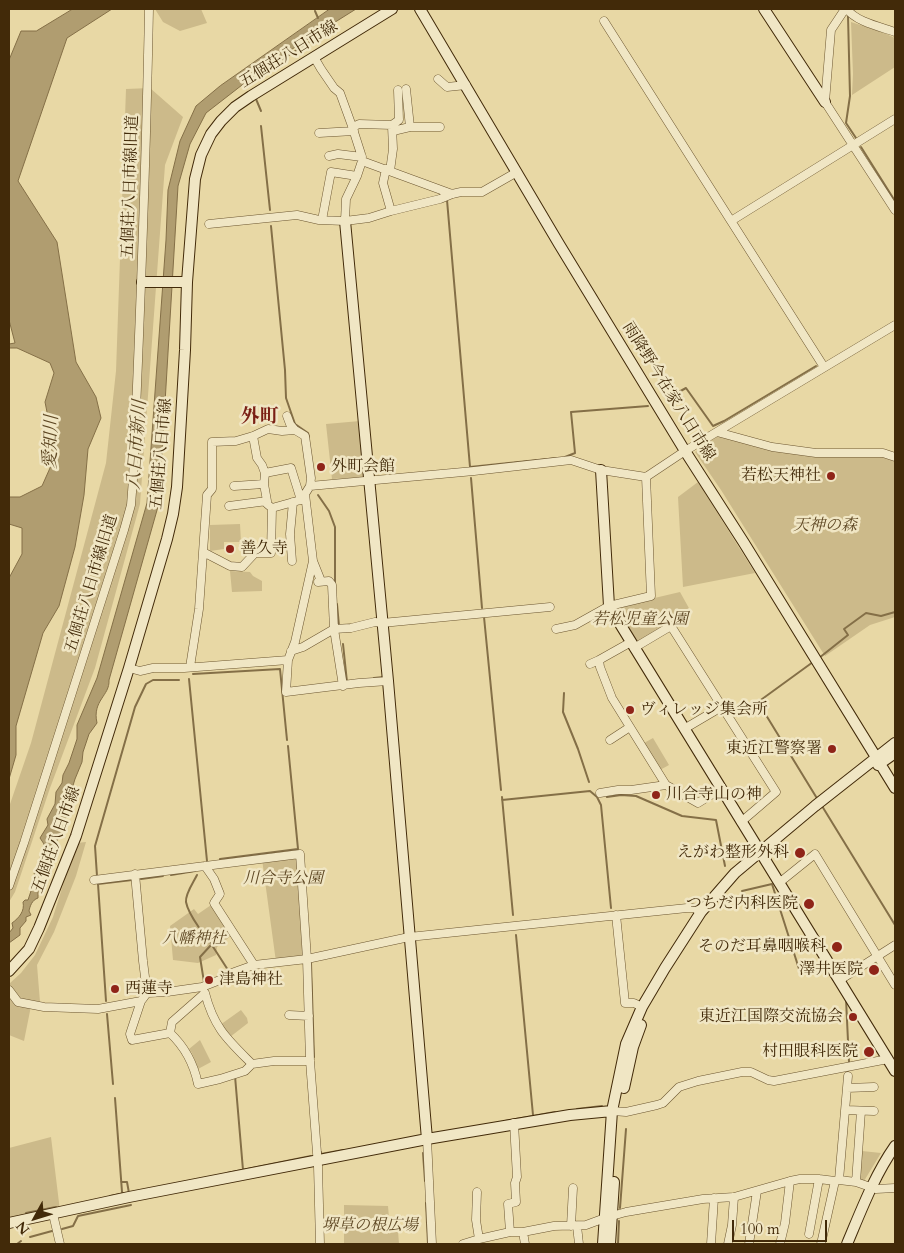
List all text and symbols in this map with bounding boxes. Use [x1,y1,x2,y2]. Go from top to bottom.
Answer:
street label: 五個荘八日市線 [236,17,342,93]
street label: 五個荘八日市線旧道 [119,115,143,259]
street label: 雨降野今在家八日市線 [617,319,719,465]
street label: 五個荘八日市線 [148,397,176,511]
water label: 八日市新川 [124,399,152,491]
district label: 外町 [241,407,279,429]
water label: 愛知川 [40,415,64,469]
place label: 外町会館 [331,457,395,477]
marker: 外町会館 [315,461,327,473]
place label: 若松天神社 [741,466,821,486]
marker: 若松天神社 [825,470,837,482]
street label: 五個荘八日市線旧道 [62,512,122,656]
park label: 天神の森 [793,516,857,536]
place label: 善久寺 [240,539,288,559]
marker: 善久寺 [224,543,236,555]
park label: 若松児童公園 [592,610,688,630]
place label: ヴィレッジ集会所 [640,700,768,720]
marker: ヴィレッジ集会所 [624,704,636,716]
place label: 東近江警察署 [726,739,822,759]
marker: 東近江警察署 [826,743,838,755]
street label: 五個荘八日市線 [29,784,85,896]
place label: 川合寺山の神 [666,785,762,805]
marker: 川合寺山の神 [650,789,662,801]
place label: えがわ整形外科 [677,843,789,863]
marker: えがわ整形外科 [793,846,807,860]
park label: 川合寺公園 [243,869,323,889]
place label: つちだ内科医院 [686,894,798,914]
marker: つちだ内科医院 [802,897,816,911]
park label: 八幡神社 [162,929,226,949]
place label: そのだ耳鼻咽喉科 [698,937,826,957]
marker: そのだ耳鼻咽喉科 [830,940,844,954]
place label: 澤井医院 [799,960,863,980]
marker: 澤井医院 [867,963,881,977]
place label: 津島神社 [219,970,283,990]
marker: 津島神社 [203,974,215,986]
place label: 西蓮寺 [125,979,173,999]
marker: 西蓮寺 [109,983,121,995]
place label: 東近江国際交流協会 [699,1007,843,1027]
marker: 東近江国際交流協会 [847,1011,859,1023]
place label: 村田眼科医院 [762,1042,858,1062]
marker: 村田眼科医院 [862,1045,876,1059]
north arrow [10,1193,60,1243]
scale bar [734,1210,829,1242]
park label: 堺草の根広場 [322,1216,418,1236]
text: N [12,1217,34,1238]
text: 100 m [740,1219,780,1239]

